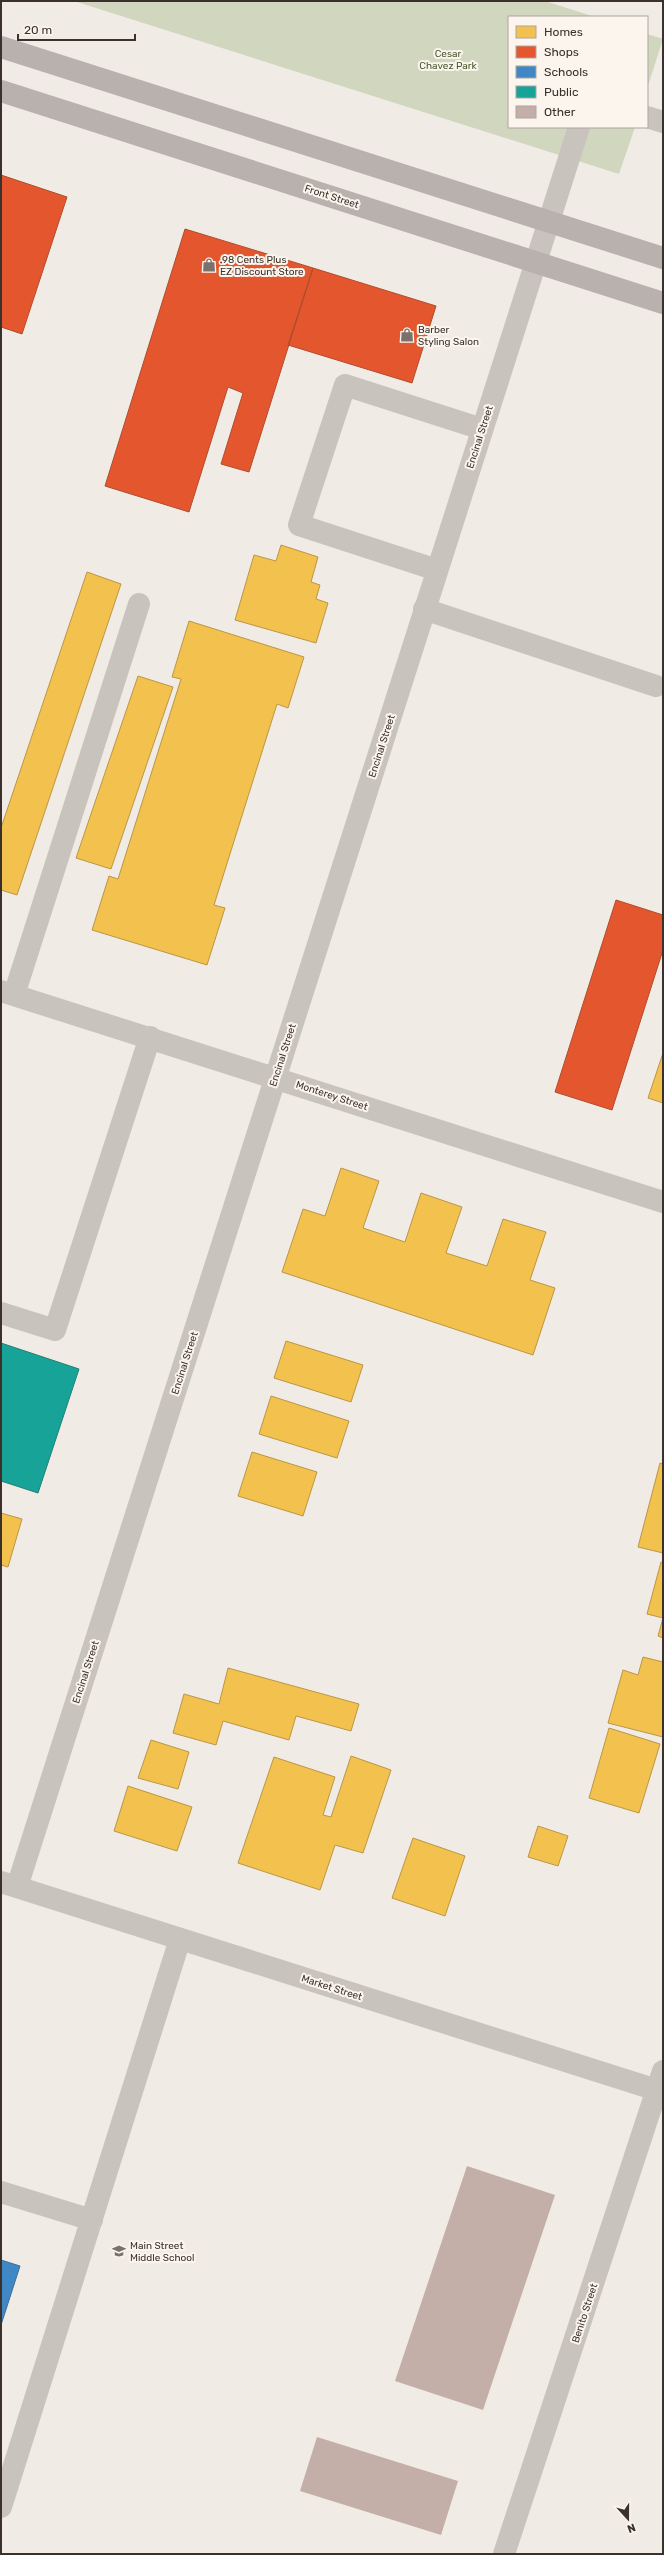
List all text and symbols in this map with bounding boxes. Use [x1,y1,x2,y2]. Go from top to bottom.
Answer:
scale bar [18,16,135,42]
legend [508,16,648,128]
text: 20 m [24,23,52,37]
text: Homes [544,25,583,39]
text: Shops [544,45,579,59]
park label: Cesar Chavez Park [419,48,478,72]
text: Schools [544,65,588,79]
text: Public [544,85,579,99]
text: Other [544,105,576,119]
street label: Front Street [303,183,360,211]
place label: .98 Cents Plus EZ Discount Store [220,254,304,278]
shop icon: .98 Cents Plus EZ Discount Store [201,257,217,273]
place label: Barber Styling Salon [418,324,479,348]
shop icon: Barber Styling Salon [399,327,415,343]
street label: Encinal Street [464,404,496,470]
street label: Encinal Street [366,713,398,779]
street label: Encinal Street [267,1022,299,1088]
street label: Monterey Street [294,1079,369,1113]
street label: Encinal Street [169,1330,201,1396]
street label: Encinal Street [70,1639,102,1705]
street label: Market Street [300,1973,364,2003]
place label: Main Street Middle School [130,2240,194,2264]
school or university icon: Main Street Middle School [111,2243,127,2259]
street label: Benito Street [570,2282,600,2345]
north arrow [608,2499,648,2539]
text: N [625,2520,637,2535]

